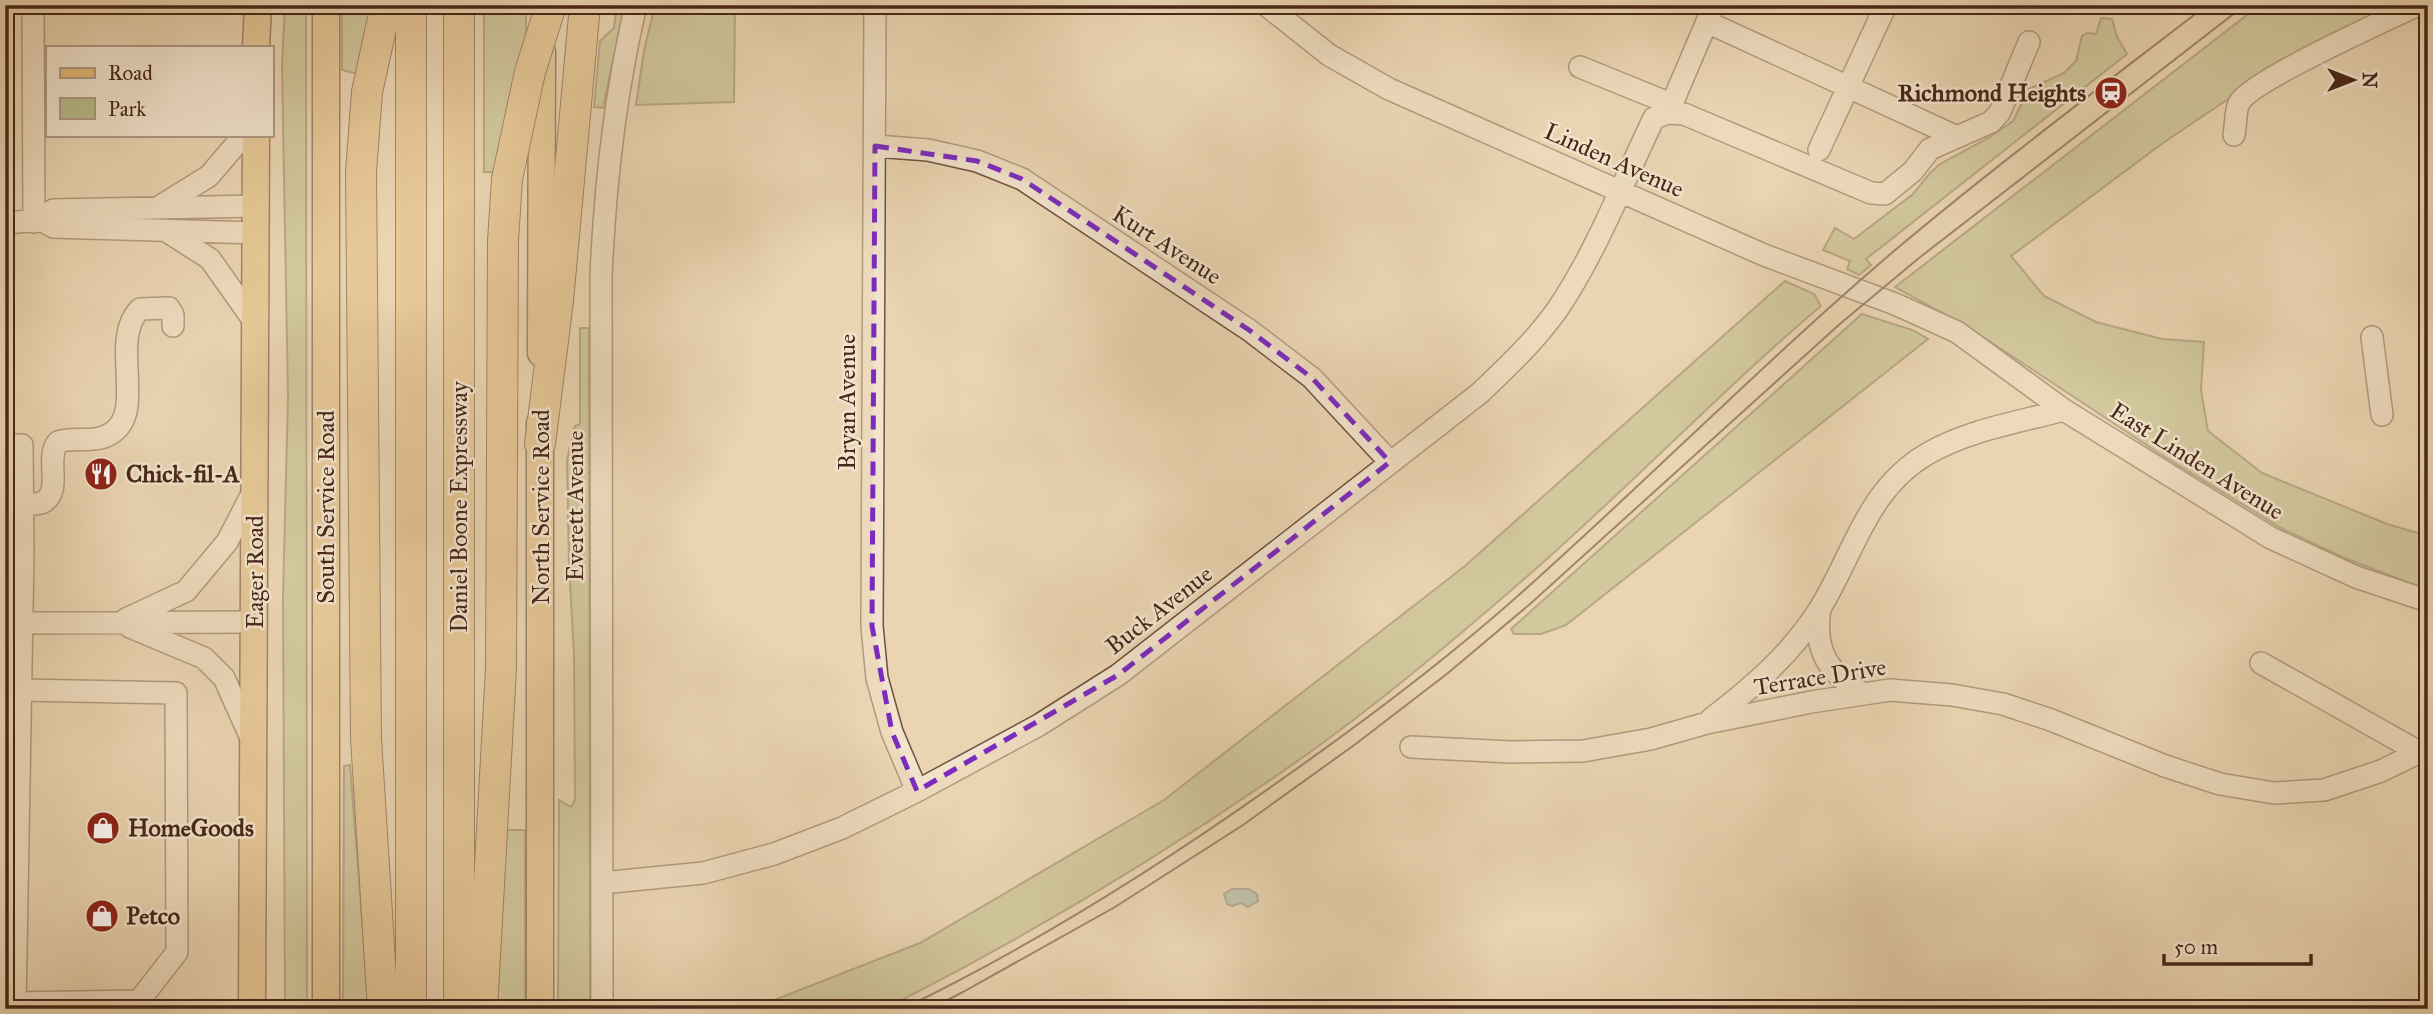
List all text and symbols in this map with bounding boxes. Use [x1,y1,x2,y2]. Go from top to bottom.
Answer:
legend [46,46,273,136]
north arrow [2318,46,2388,116]
text: Road [108,60,153,86]
text: N [2358,72,2381,88]
station icon: Richmond Heights [2092,74,2130,112]
place label: Richmond Heights [1898,78,2086,108]
text: Park [108,96,146,122]
street label: Linden Avenue [1540,116,1688,204]
street label: Kurt Avenue [1107,199,1227,291]
street label: Bryan Avenue [832,334,862,470]
street label: Daniel Boone Expressway [444,380,474,633]
street label: East Linden Avenue [2105,395,2289,527]
street label: North Service Road [526,409,556,605]
street label: South Service Road [311,410,341,604]
street label: Everett Avenue [560,431,590,581]
restaurant icon: Chick-fil-A [82,455,120,493]
place label: Chick-fil-A [126,459,241,489]
street label: Eager Road [240,515,270,629]
street label: Buck Avenue [1100,559,1218,661]
street label: Terrace Drive [1752,652,1888,702]
shop icon: HomeGoods [84,809,122,847]
place label: HomeGoods [128,813,254,843]
shop icon: Petco [83,897,121,935]
place label: Petco [126,901,180,931]
scale bar [2164,923,2310,967]
text: 50 m [2174,934,2219,960]

